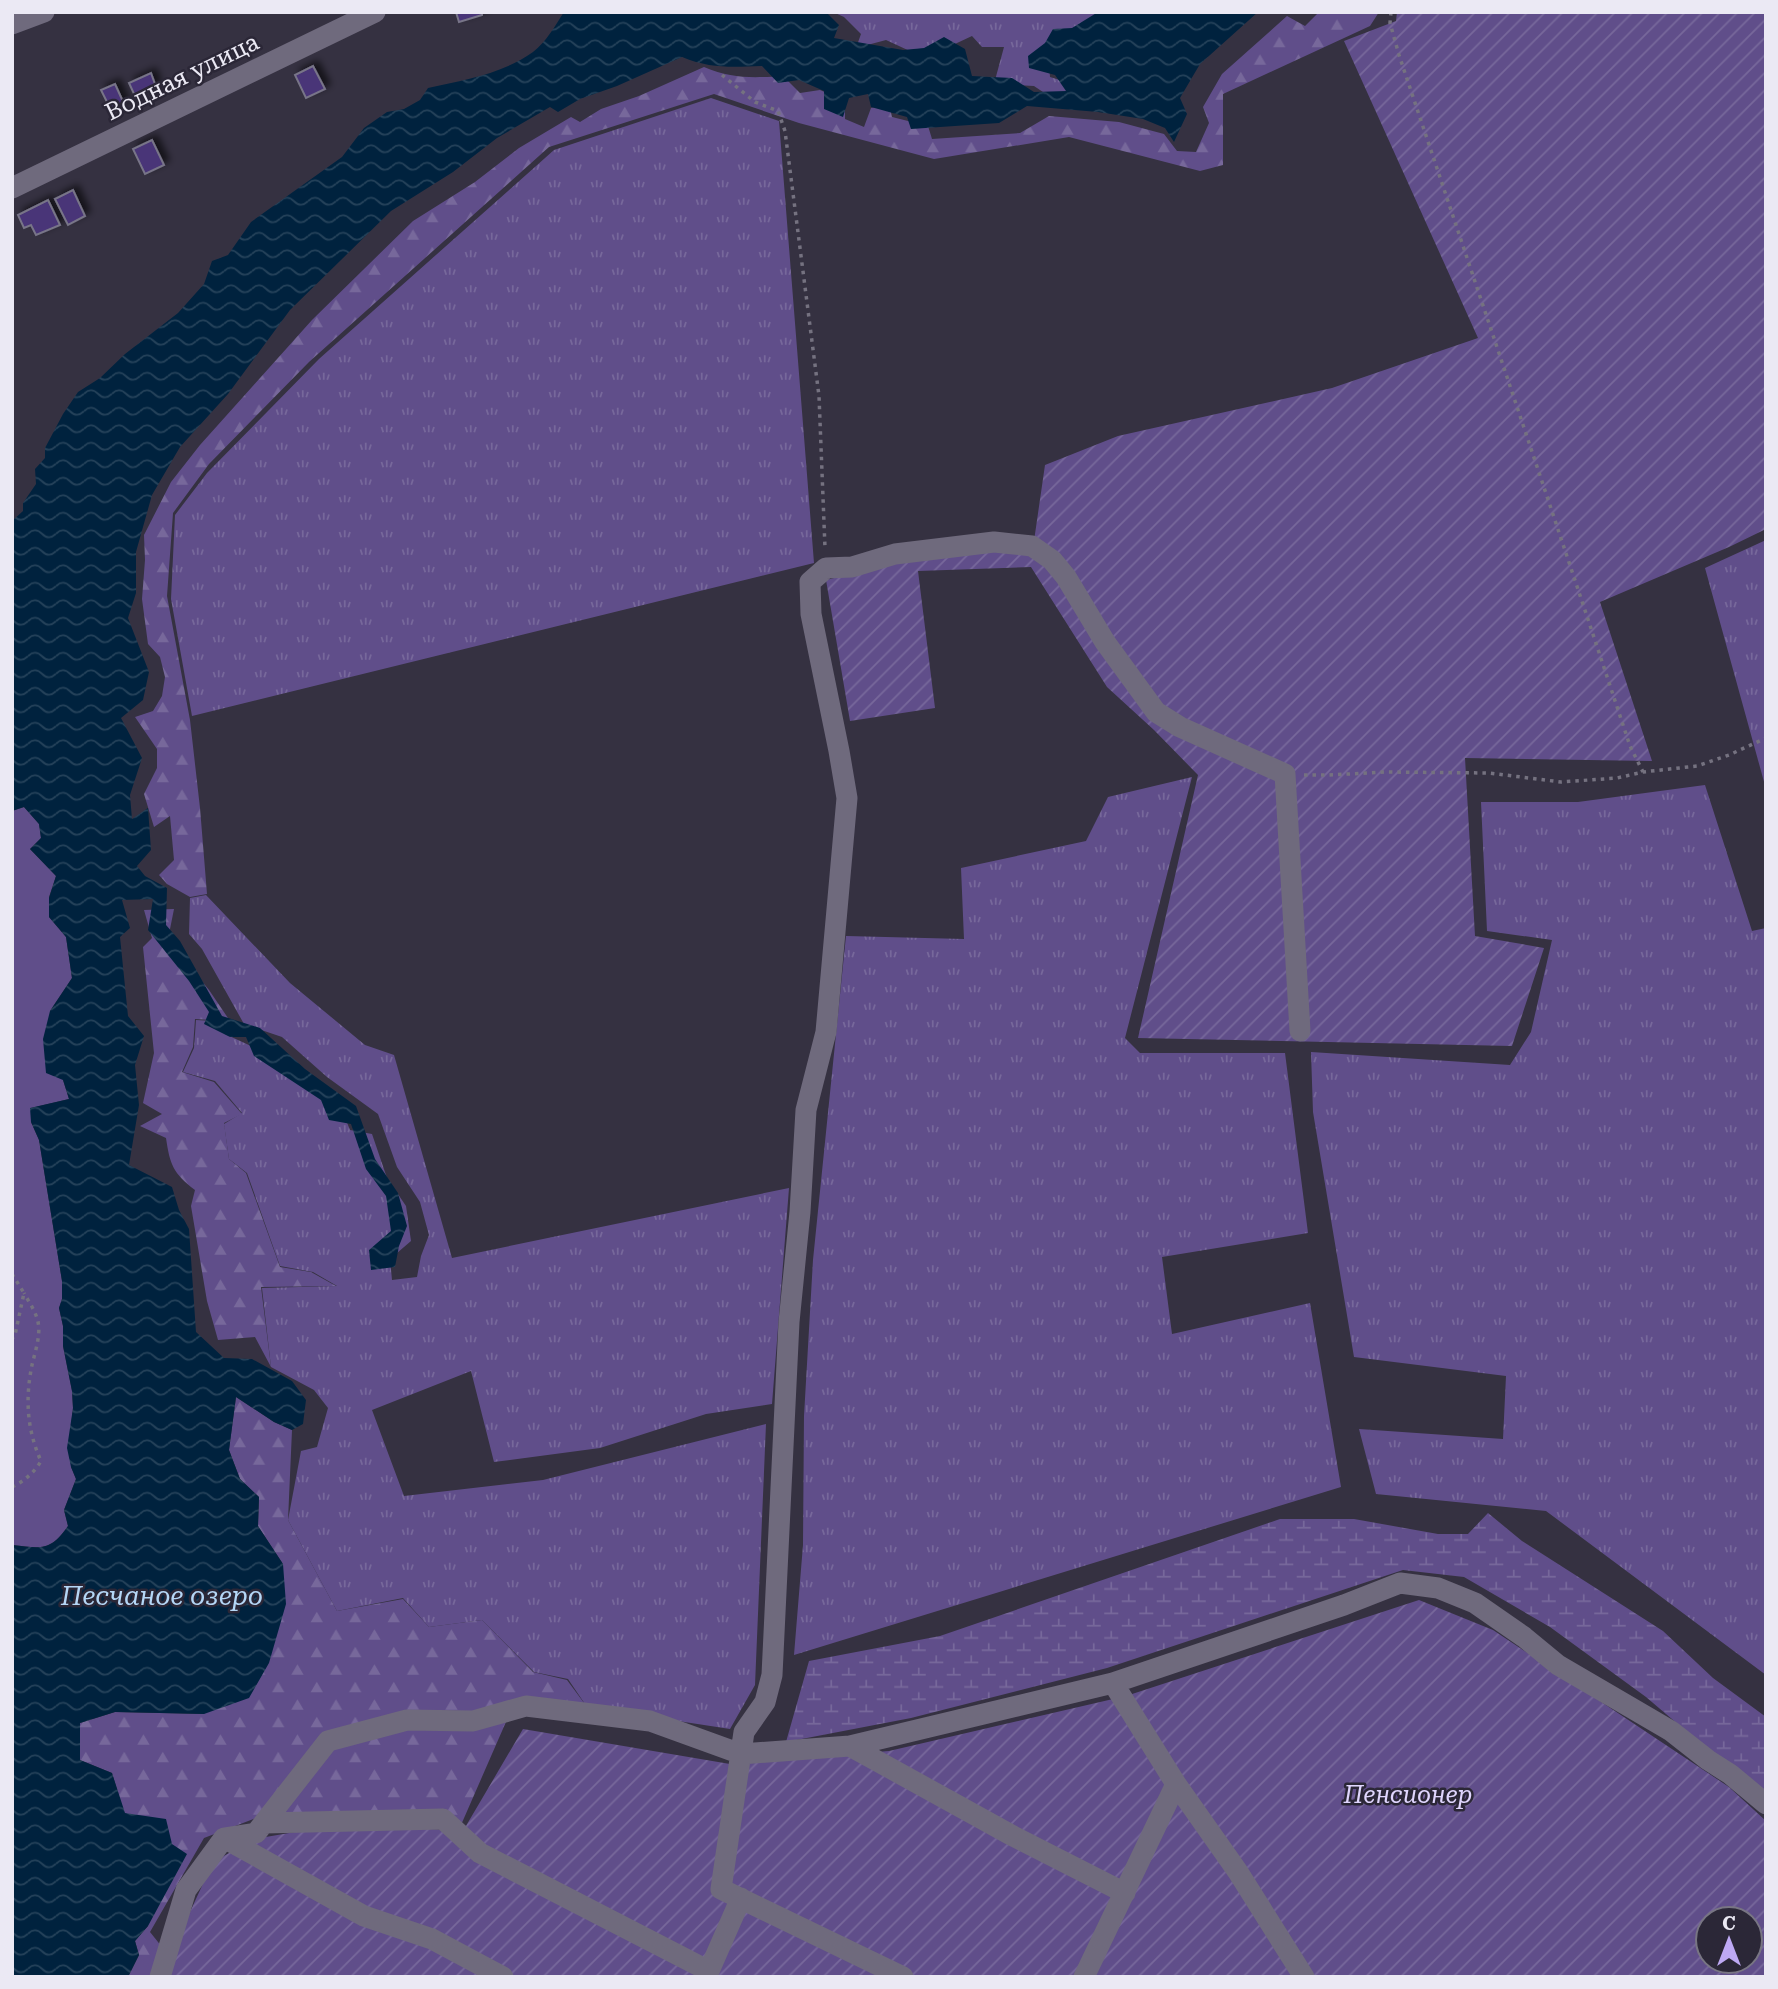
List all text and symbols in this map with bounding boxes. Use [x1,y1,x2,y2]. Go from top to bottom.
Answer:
street label: Водная улица [101,28,263,126]
water label: Песчаное озеро [60,1581,263,1611]
park label: Пенсионер [1343,1781,1472,1809]
north arrow [1694,1905,1764,1975]
text: С [1722,1912,1736,1935]

